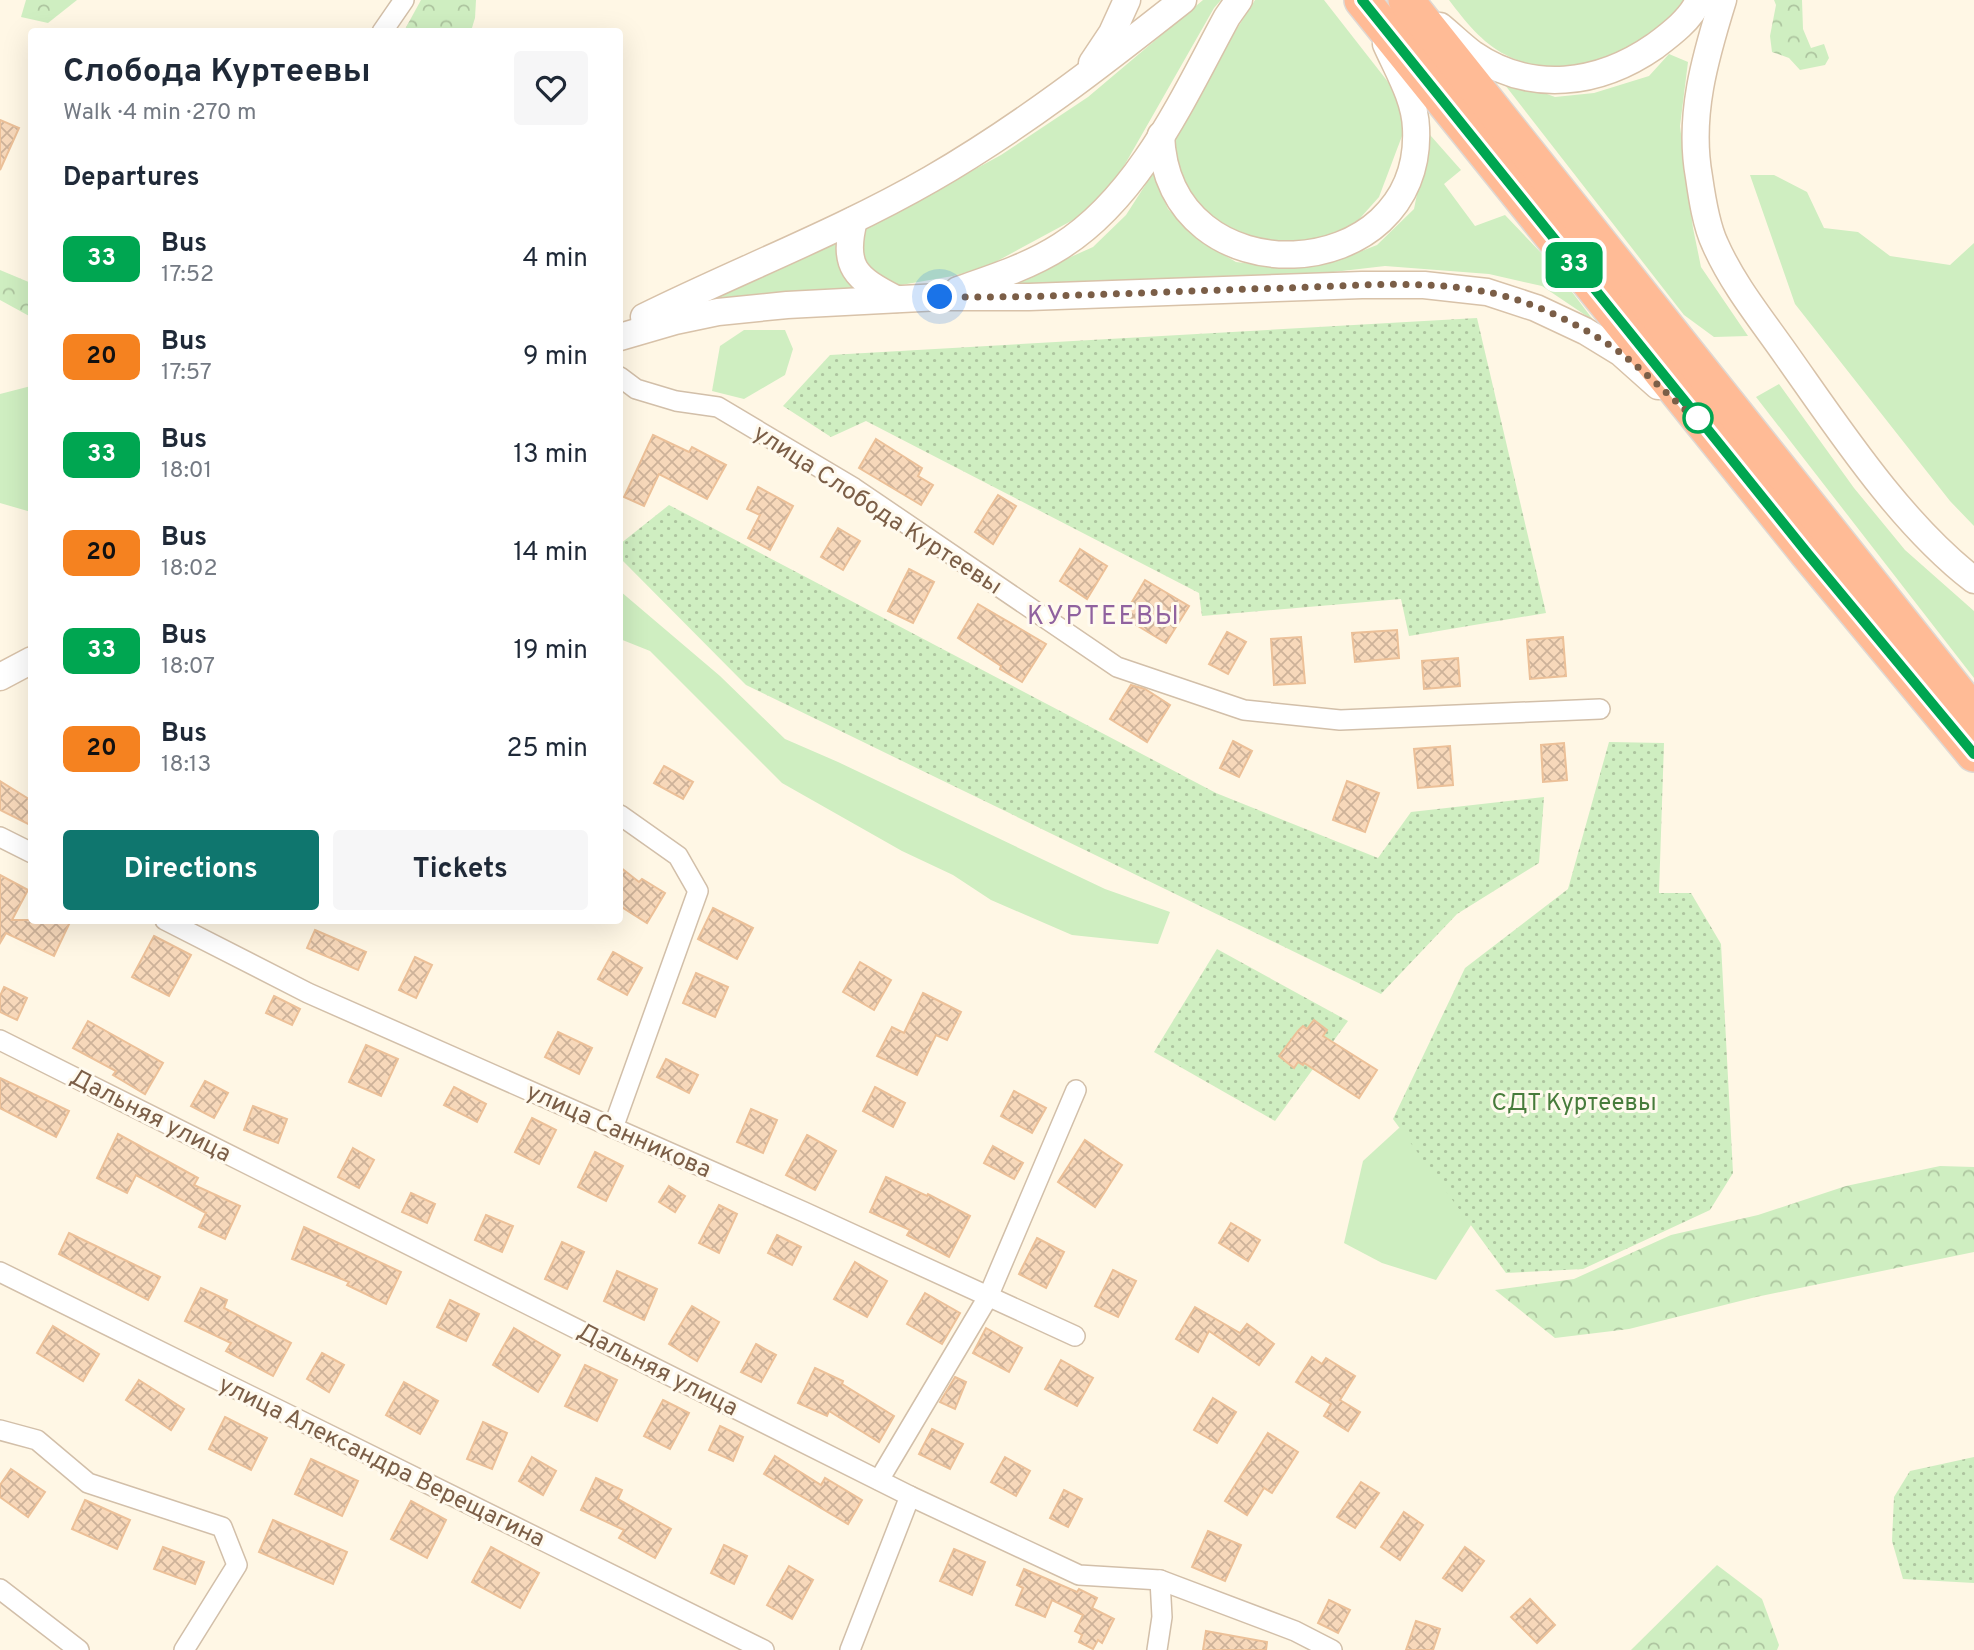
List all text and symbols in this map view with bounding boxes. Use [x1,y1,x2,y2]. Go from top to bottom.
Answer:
button: heart [514,51,588,125]
text: Слобода Куртеевы [63,52,371,94]
text: Walk · 4 min · 270 m [63,99,256,128]
text: Departures [63,162,200,195]
text: Bus [161,228,207,261]
line badge: 33 [1542,242,1606,288]
text: 4 min [522,243,588,276]
text: 33 [87,244,116,274]
text: 33 [1560,250,1588,280]
text: 17:52 [161,261,214,290]
your location [922,279,957,314]
text: Bus [161,326,207,359]
text: 9 min [523,341,588,374]
text: 20 [86,342,117,372]
text: 17:57 [161,359,212,388]
unlabelled marker [1683,403,1713,433]
street label: улица Слобода Куртеевы [747,419,1007,602]
text: Bus [161,424,207,457]
text: 13 min [513,439,588,472]
text: 33 [87,440,116,470]
text: 18:01 [161,457,212,486]
text: Bus [161,522,207,555]
text: 14 min [513,537,588,570]
text: 20 [86,538,117,568]
text: 18:02 [161,555,218,584]
district label: КУРТЕЕВЫ [1027,601,1181,634]
text: Bus [161,620,207,653]
text: 19 min [513,635,588,668]
text: 33 [87,636,116,666]
text: 18:07 [161,653,215,682]
text: Bus [161,718,207,751]
text: 25 min [507,733,588,766]
text: 20 [86,734,117,764]
text: 18:13 [161,751,211,780]
button: Directions [63,830,319,910]
button: Tickets [333,830,588,910]
street label: Дальняя улица [65,1063,236,1170]
street label: улица Санникова [521,1078,715,1186]
park label: СДТ Куртеевы [1491,1089,1657,1119]
street label: Дальняя улица [572,1317,743,1424]
street label: улица Александра Верещагина [213,1370,549,1555]

